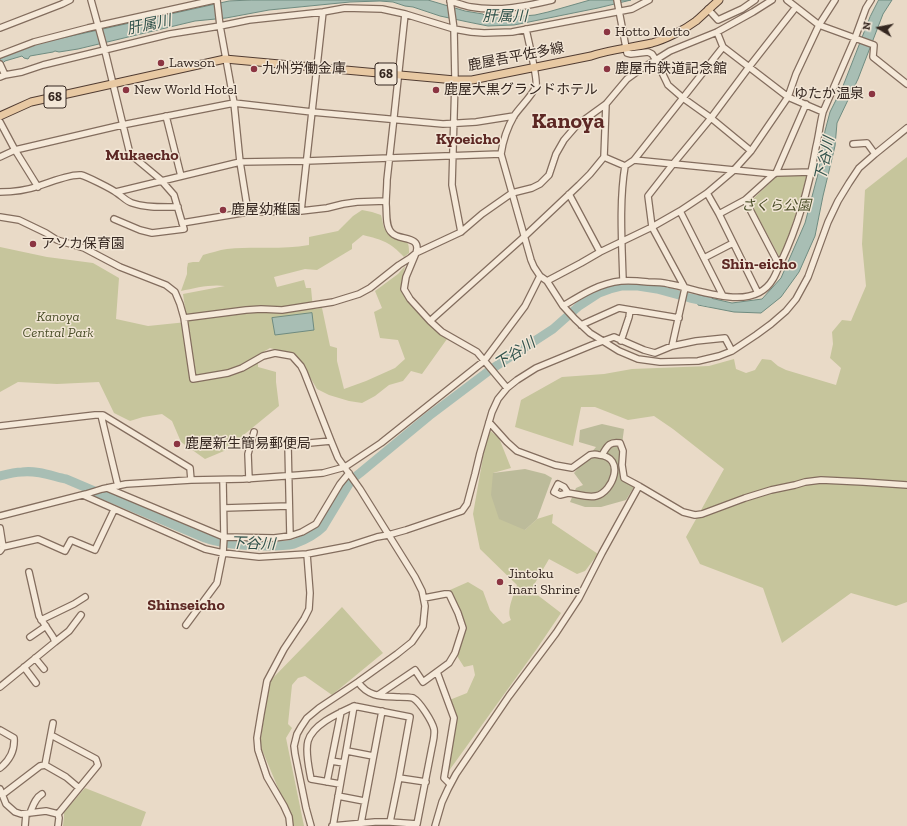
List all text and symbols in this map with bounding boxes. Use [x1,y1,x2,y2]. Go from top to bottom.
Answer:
water label: 肝属川 [483,8,527,26]
north arrow [859,8,899,48]
water label: 肝属川 [125,12,173,38]
text: N [860,21,874,31]
place label: Hotto Motto [615,24,690,40]
marker: Hotto Motto [602,27,612,37]
street label: 鹿屋吾平佐多線 [466,39,566,75]
place label: Lawson [169,55,215,71]
marker: Lawson [156,58,166,68]
place label: 九州労働金庫 [262,61,346,77]
place label: 鹿屋市鉄道記念館 [615,61,727,77]
road number: 68 [375,63,397,85]
marker: 九州労働金庫 [249,64,259,74]
marker: 鹿屋市鉄道記念館 [602,64,612,74]
place label: New World Hotel [134,82,237,98]
place label: 鹿屋大黒グランドホテル [444,82,598,98]
marker: New World Hotel [121,85,131,95]
marker: 鹿屋大黒グランドホテル [431,85,441,95]
road number: 68 [44,86,66,108]
place label: ゆたか温泉 [794,86,864,102]
marker: ゆたか温泉 [867,89,877,99]
district label: Kanoya [531,109,605,135]
district label: Kyoeicho [436,129,500,149]
water label: 下谷川 [812,135,838,183]
district label: Mukaecho [105,145,179,165]
park label: さくら公園 [741,198,811,214]
place label: 鹿屋幼稚園 [231,202,301,218]
marker: 鹿屋幼稚園 [218,205,228,215]
place label: アソカ保育園 [41,236,125,252]
marker: アソカ保育園 [28,239,38,249]
district label: Shin-eicho [721,254,797,274]
park label: Kanoya Central Park [22,309,94,342]
water label: 下谷川 [491,334,539,374]
place label: 鹿屋新生簡易郵便局 [185,436,311,452]
marker: 鹿屋新生簡易郵便局 [172,439,182,449]
water label: 下谷川 [230,534,276,554]
place label: Jintoku Inari Shrine [508,566,580,598]
marker: Jintoku Inari Shrine [495,577,505,587]
district label: Shinseicho [147,595,225,615]

